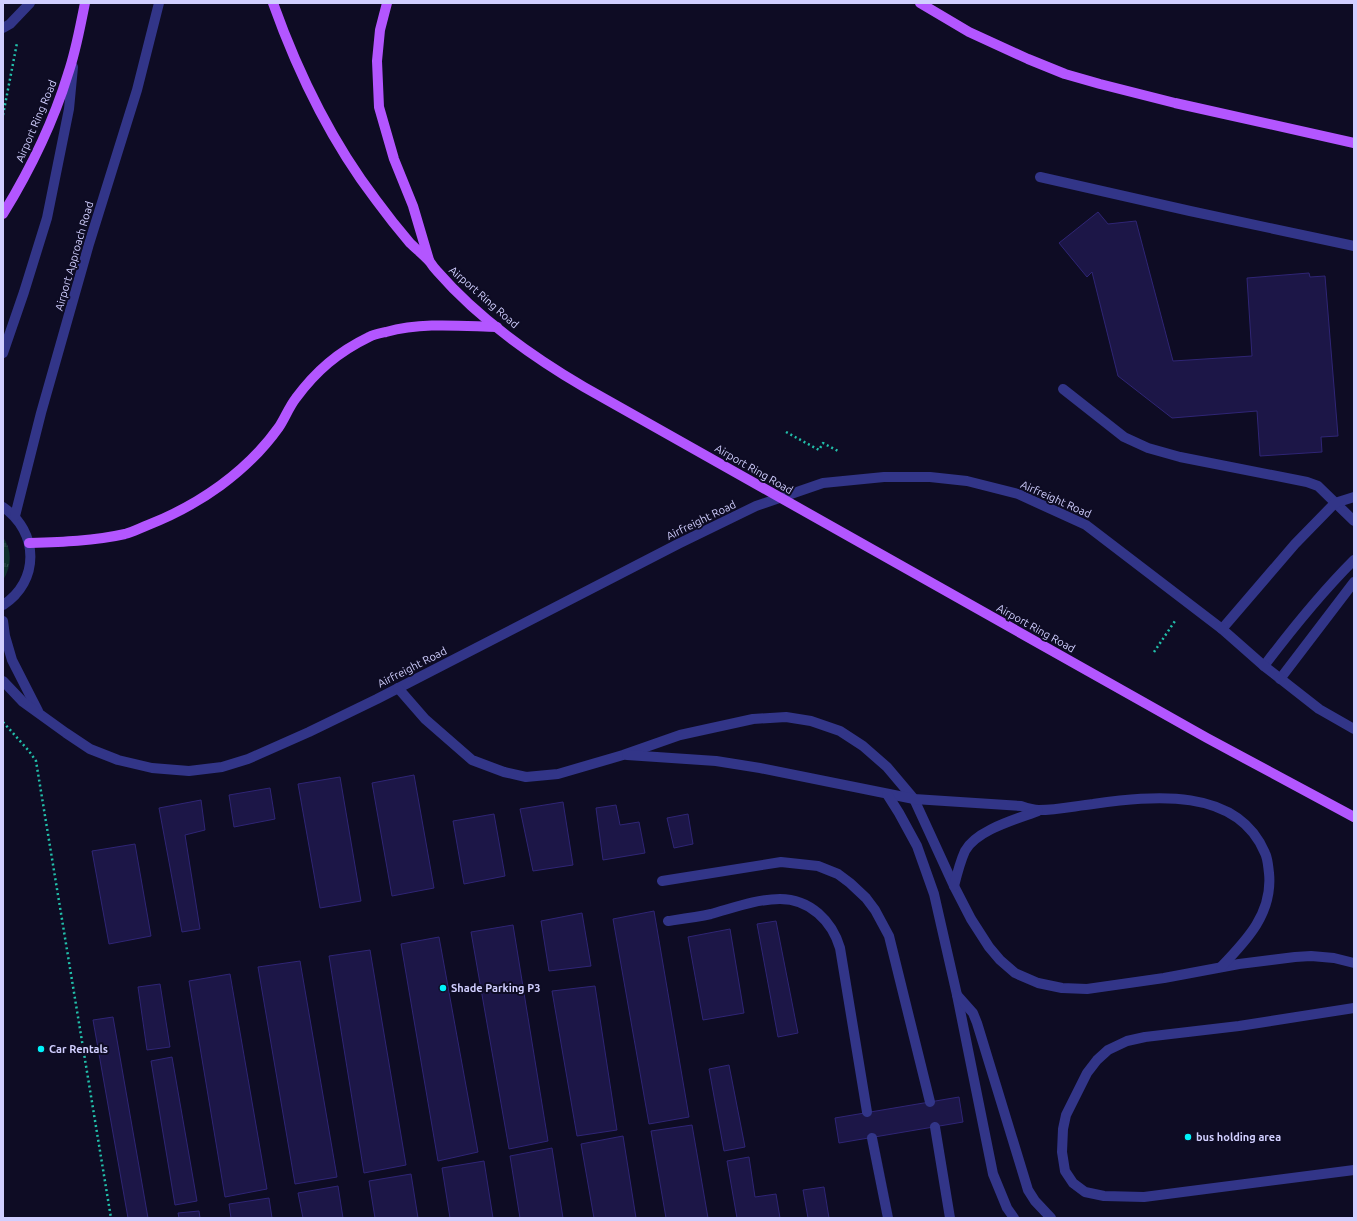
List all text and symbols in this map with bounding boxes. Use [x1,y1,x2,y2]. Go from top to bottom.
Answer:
street label: Airport Ring Road [13,78,59,164]
street label: Airport Approach Road [53,200,95,312]
street label: Airport Ring Road [447,264,521,330]
street label: Airport Ring Road [713,442,795,496]
street label: Airfreight Road [1019,478,1093,520]
street label: Airfreight Road [664,498,738,542]
street label: Airport Ring Road [995,601,1077,655]
street label: Airfreight Road [375,644,449,690]
place label: Shade Parking P3 [451,982,540,994]
marker: Shade Parking P3 [438,983,448,993]
place label: Car Rentals [49,1043,108,1055]
marker: Car Rentals [36,1044,46,1054]
place label: bus holding area [1196,1131,1281,1143]
marker: bus holding area [1183,1132,1193,1142]

